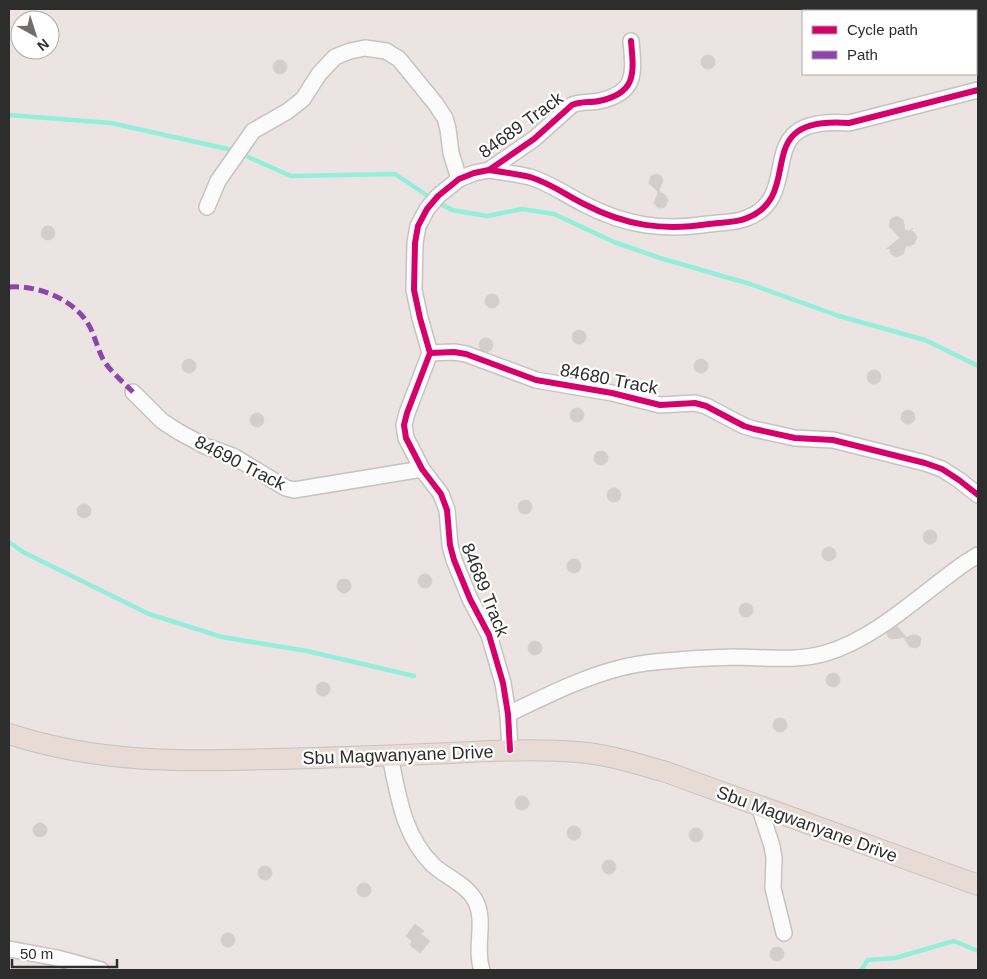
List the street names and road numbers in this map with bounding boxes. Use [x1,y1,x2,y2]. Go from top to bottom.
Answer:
street label: 84689 Track [475,87,568,162]
street label: 84680 Track [558,360,661,398]
street label: 84690 Track [191,432,290,495]
street label: 84689 Track [457,540,513,641]
street label: Sbu Magwanyane Drive [302,742,494,768]
street label: Sbu Magwanyane Drive [714,782,900,866]

